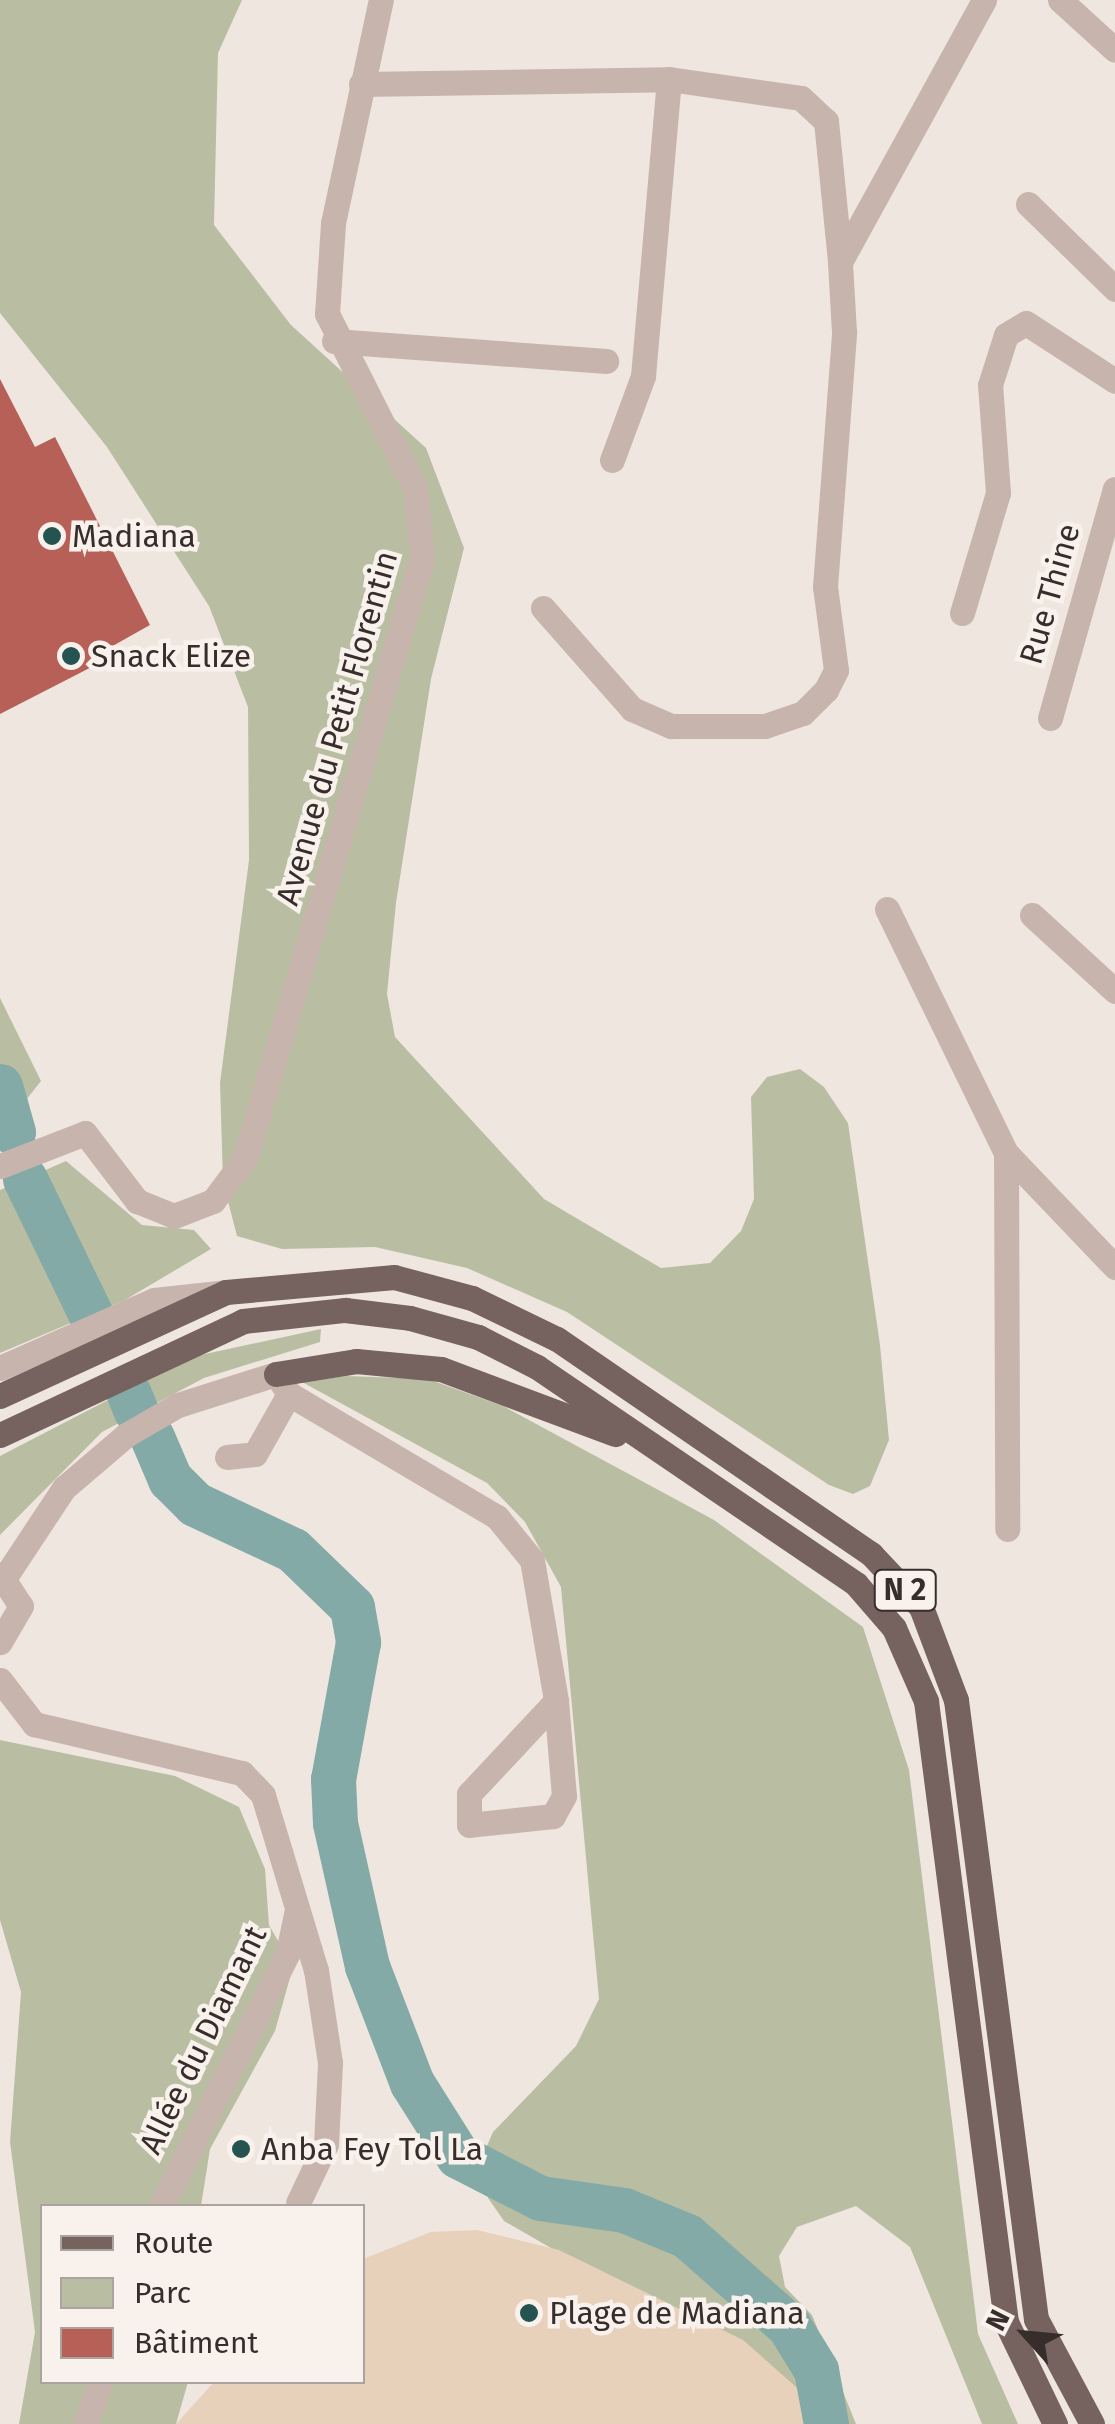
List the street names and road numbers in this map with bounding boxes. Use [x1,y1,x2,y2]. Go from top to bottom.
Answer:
street label: Rue Thine [1012,519,1088,669]
street label: Avenue du Petit Florentin [268,546,406,910]
road number: N 2 [872,1565,938,1615]
street label: Allée du Diamant [131,1920,275,2160]

